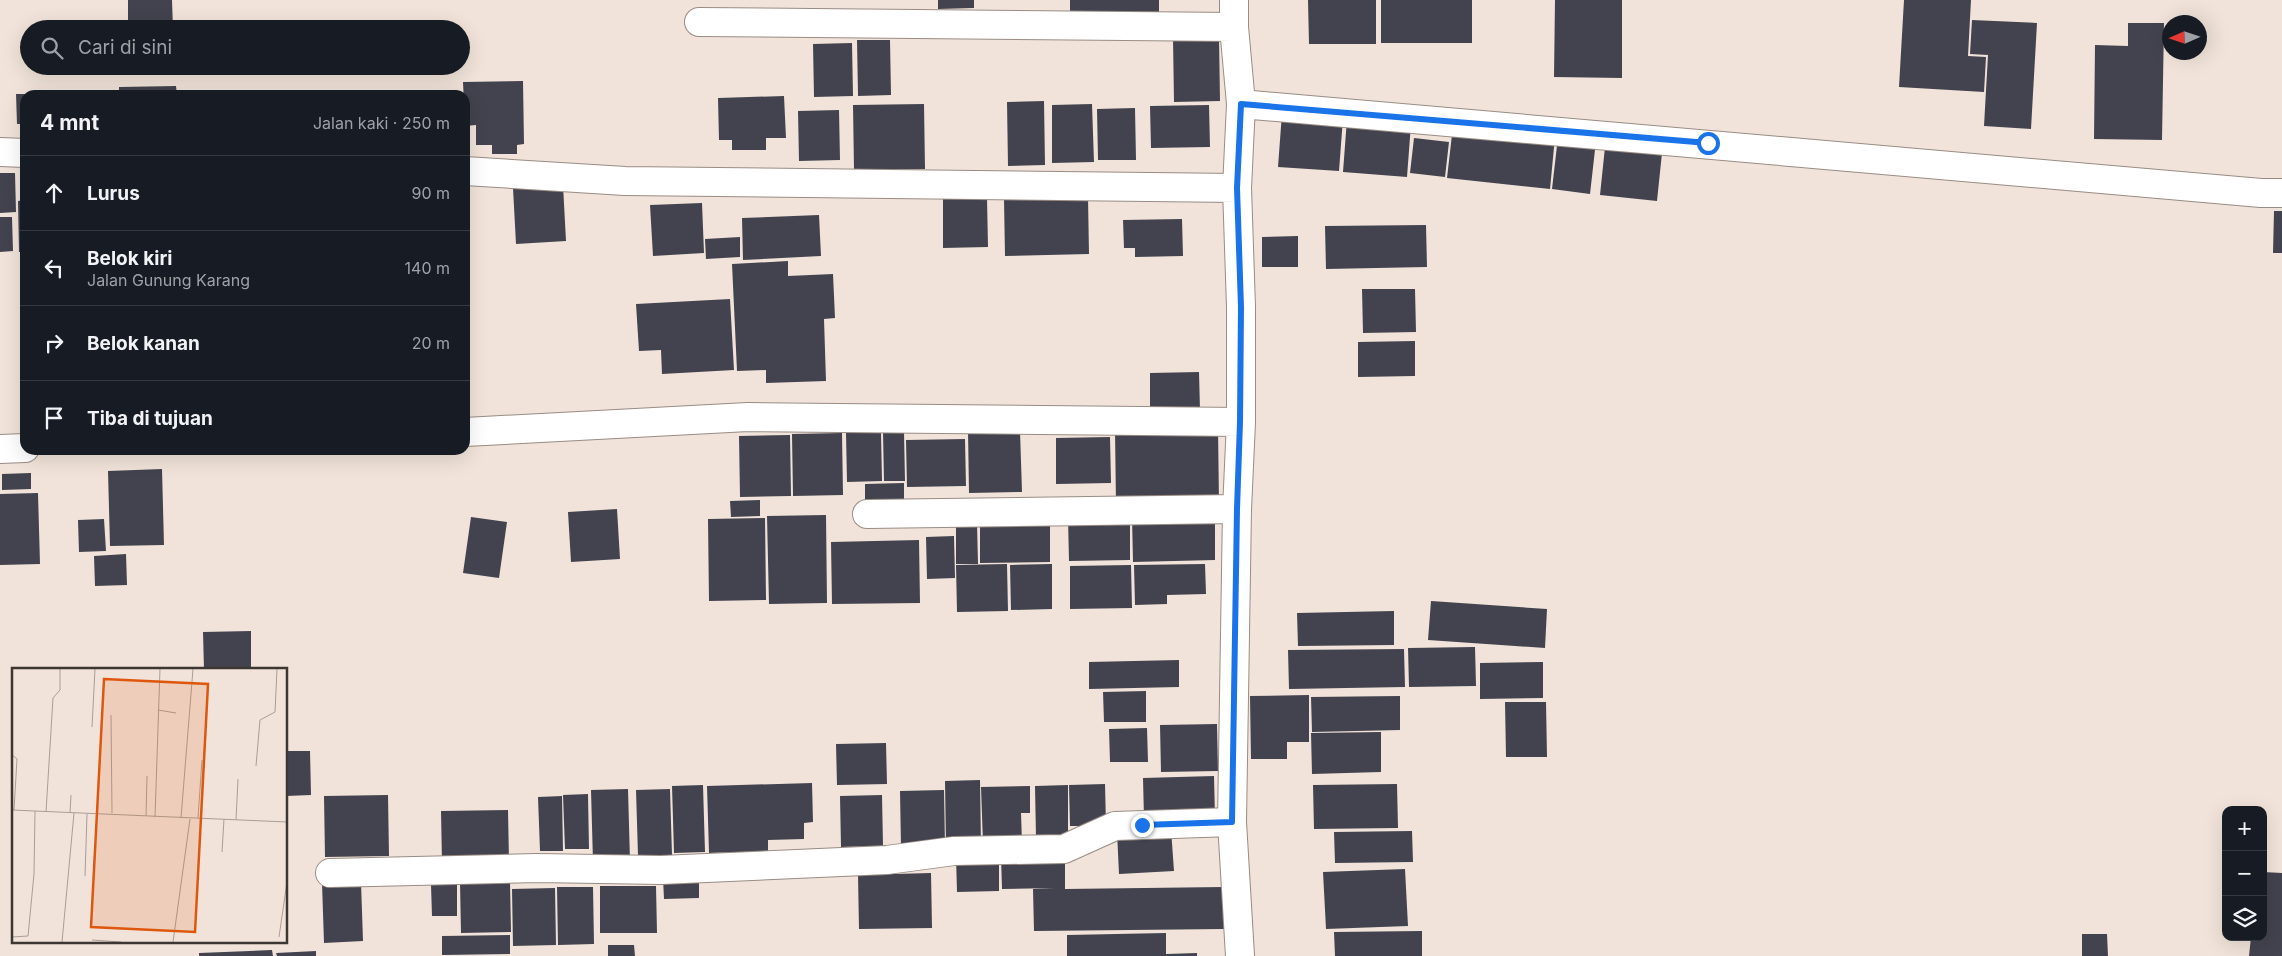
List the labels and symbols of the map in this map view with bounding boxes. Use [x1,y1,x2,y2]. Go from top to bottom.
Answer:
north arrow [2162,15,2207,60]
route start [1697,132,1720,155]
inset map [12,668,288,944]
route end [1131,814,1154,837]

